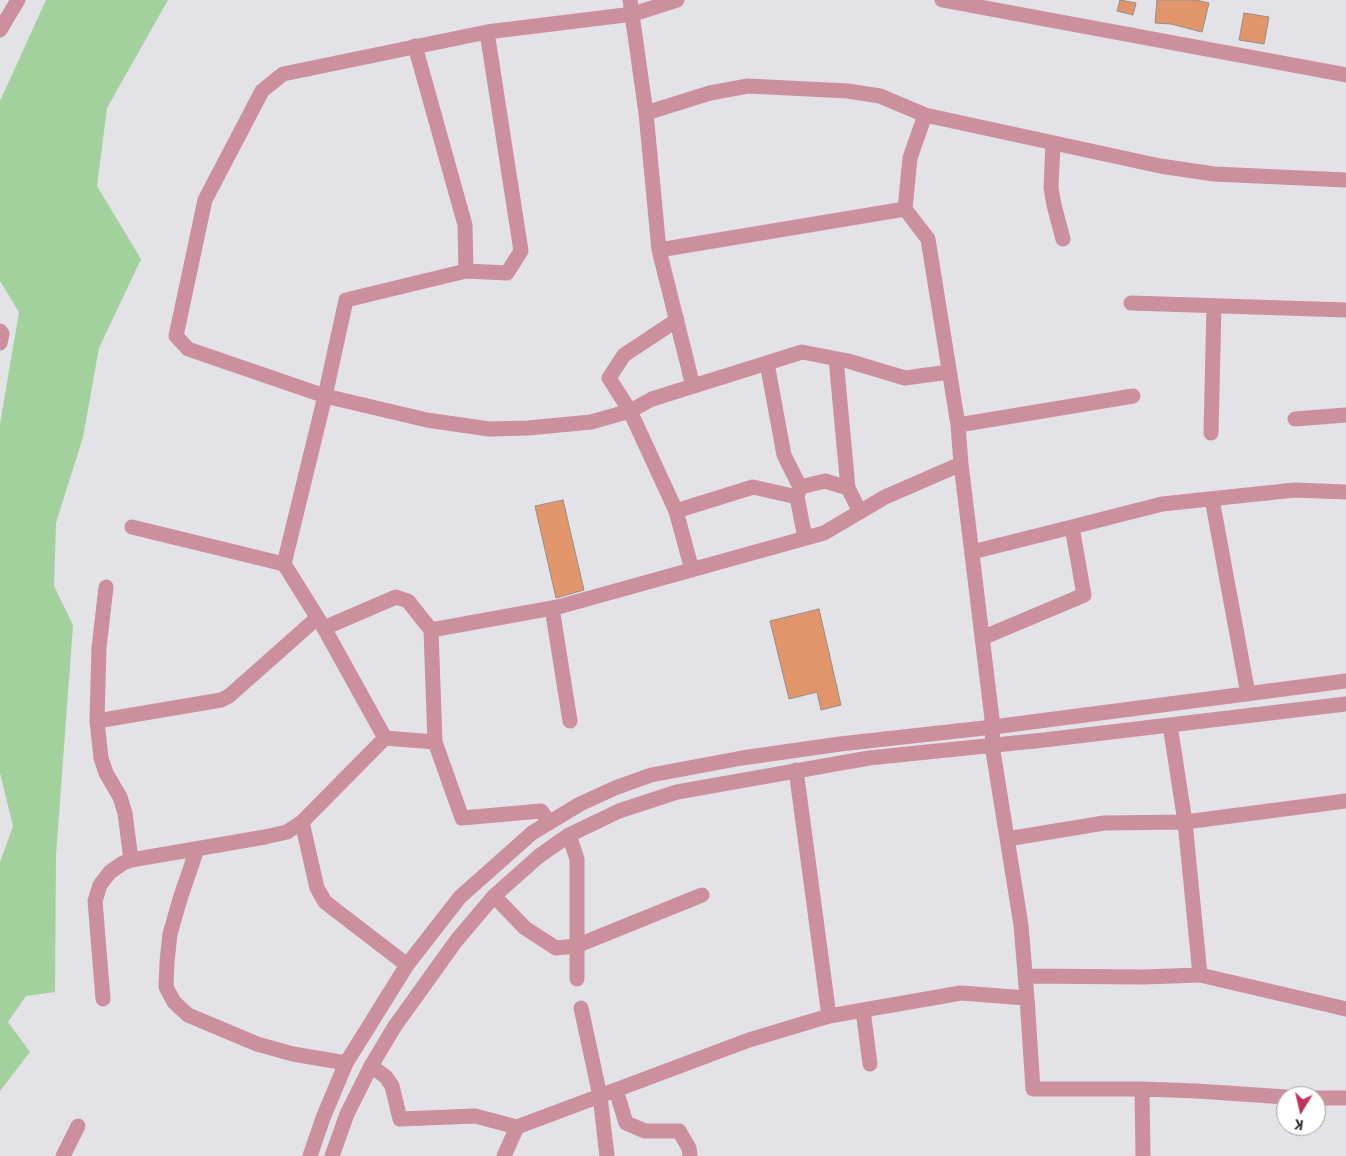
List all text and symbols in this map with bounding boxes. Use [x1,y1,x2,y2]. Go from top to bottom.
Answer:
north arrow [1276,1086,1326,1136]
text: K [1293,1115,1305,1134]

